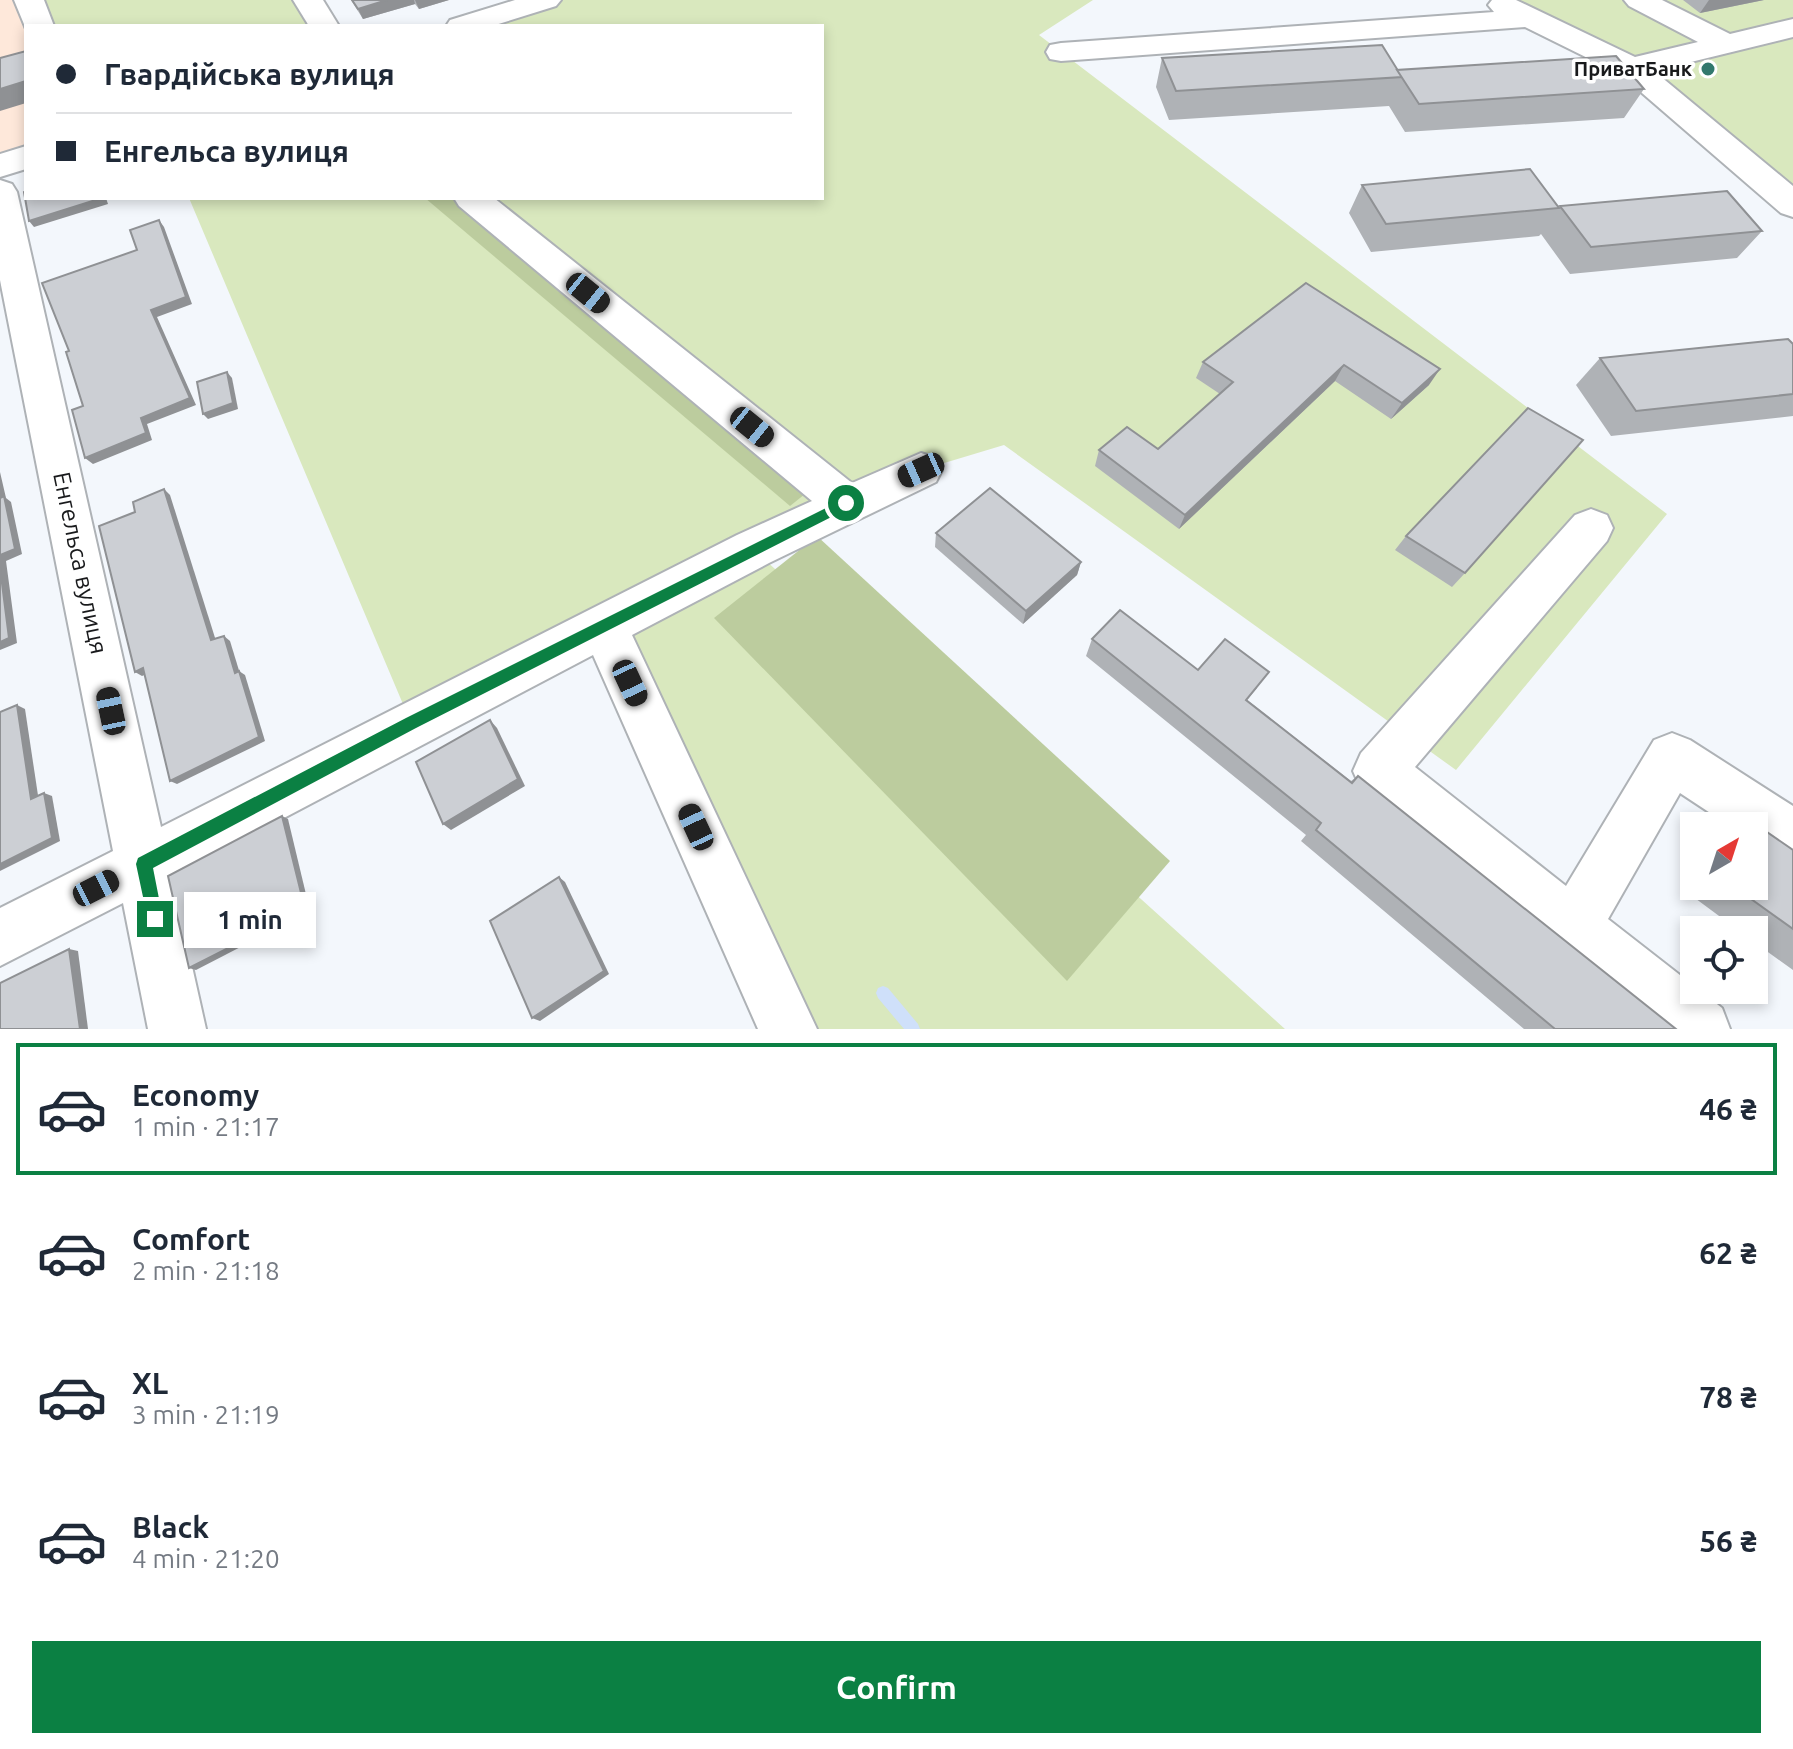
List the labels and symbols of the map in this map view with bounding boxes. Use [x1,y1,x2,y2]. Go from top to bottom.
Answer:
place label: ПриватБанк [1574,57,1693,80]
marker: ПриватБанк [1699,60,1717,78]
car [562,269,614,317]
car [726,403,778,451]
car [894,449,948,491]
street label: Енгельса вулиця [48,469,113,656]
route start [828,485,864,521]
car [609,656,651,710]
car [94,685,128,737]
car [675,800,717,854]
north arrow [1680,812,1768,900]
car [69,866,123,910]
callout: 1 min [183,891,315,947]
route end [137,901,173,937]

